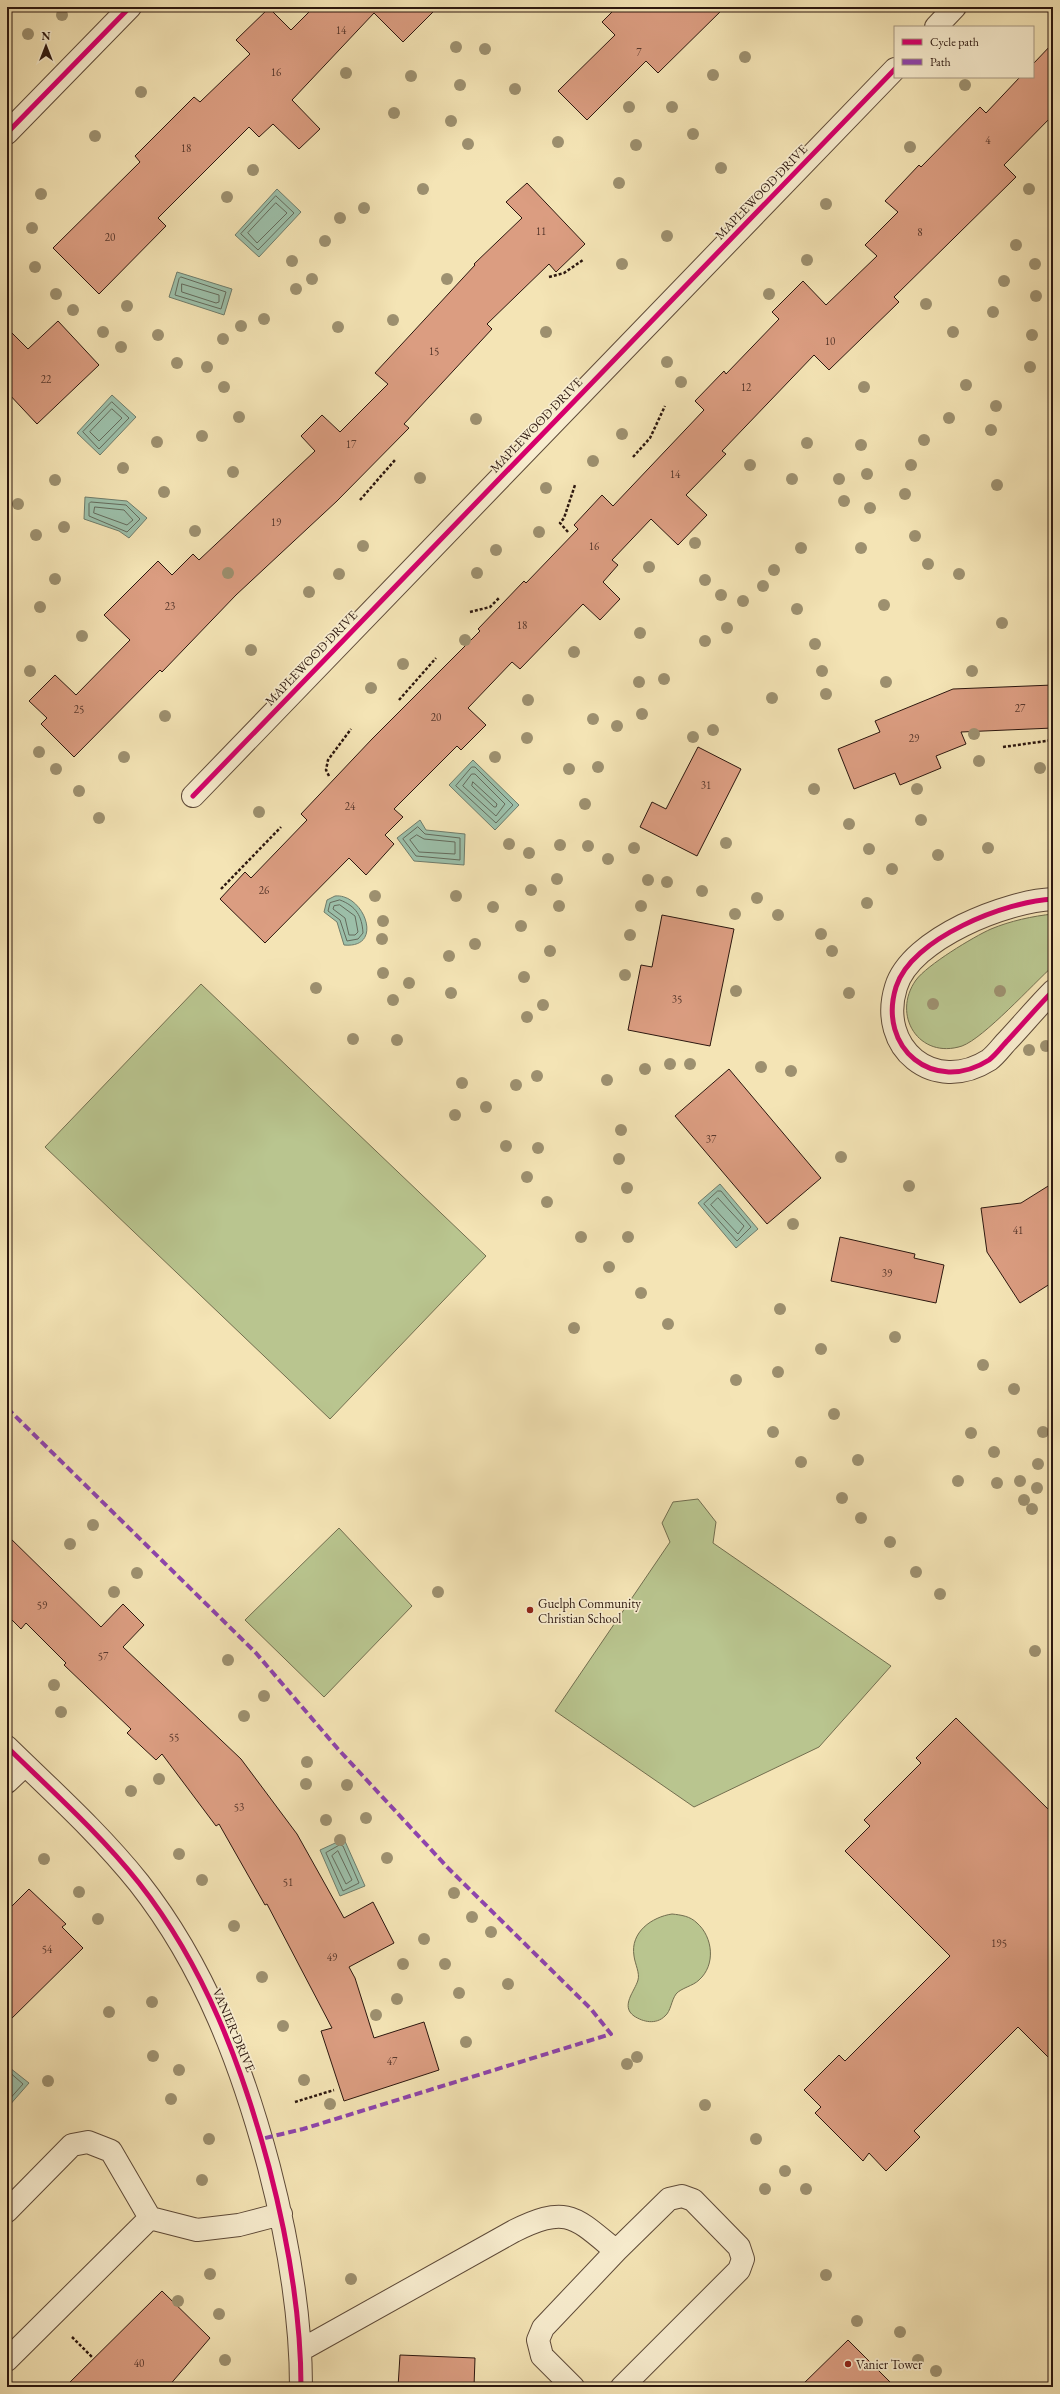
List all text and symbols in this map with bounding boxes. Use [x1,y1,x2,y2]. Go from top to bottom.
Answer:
house number: 14 [336,23,347,37]
north arrow [26,26,66,66]
legend [894,26,1034,78]
text: N [42,29,51,43]
text: Cycle path [930,34,979,50]
house number: 7 [636,45,642,59]
text: Path [930,54,951,70]
house number: 16 [271,65,282,79]
house number: 4 [985,133,991,147]
house number: 18 [181,141,191,155]
street label: MAPLEWOOD DRIVE [711,141,811,243]
house number: 11 [536,224,546,238]
house number: 8 [917,225,923,239]
house number: 20 [105,230,115,244]
house number: 10 [825,334,835,348]
house number: 15 [429,344,439,358]
house number: 22 [41,372,52,386]
street label: MAPLEWOOD DRIVE [486,374,586,476]
house number: 12 [741,380,752,394]
house number: 17 [346,437,357,451]
house number: 14 [670,467,681,481]
house number: 19 [271,515,282,529]
house number: 16 [589,539,600,553]
house number: 23 [165,599,175,613]
street label: MAPLEWOOD DRIVE [261,607,361,709]
house number: 18 [517,618,527,632]
house number: 27 [1015,701,1026,715]
house number: 25 [74,702,84,716]
house number: 20 [431,710,441,724]
house number: 29 [909,731,920,745]
house number: 31 [701,778,711,792]
house number: 24 [345,799,356,813]
house number: 26 [259,883,270,897]
house number: 35 [672,992,682,1006]
house number: 37 [706,1132,717,1146]
house number: 41 [1013,1223,1023,1237]
house number: 39 [882,1266,893,1280]
place label: Guelph Community Christian School [538,1595,641,1627]
house number: 59 [37,1598,48,1612]
marker: Guelph Community Christian School [525,1605,535,1615]
house number: 57 [98,1649,109,1663]
house number: 55 [169,1730,179,1744]
house number: 53 [234,1800,244,1814]
house number: 51 [283,1875,293,1889]
house number: 195 [991,1936,1007,1950]
house number: 54 [42,1942,53,1956]
house number: 49 [327,1950,338,1964]
street label: VANIER DRIVE [209,1985,259,2075]
house number: 47 [387,2054,398,2068]
house number: 40 [134,2356,144,2370]
place label: Vanier Tower [856,2356,923,2373]
marker: Vanier Tower [843,2359,853,2369]

